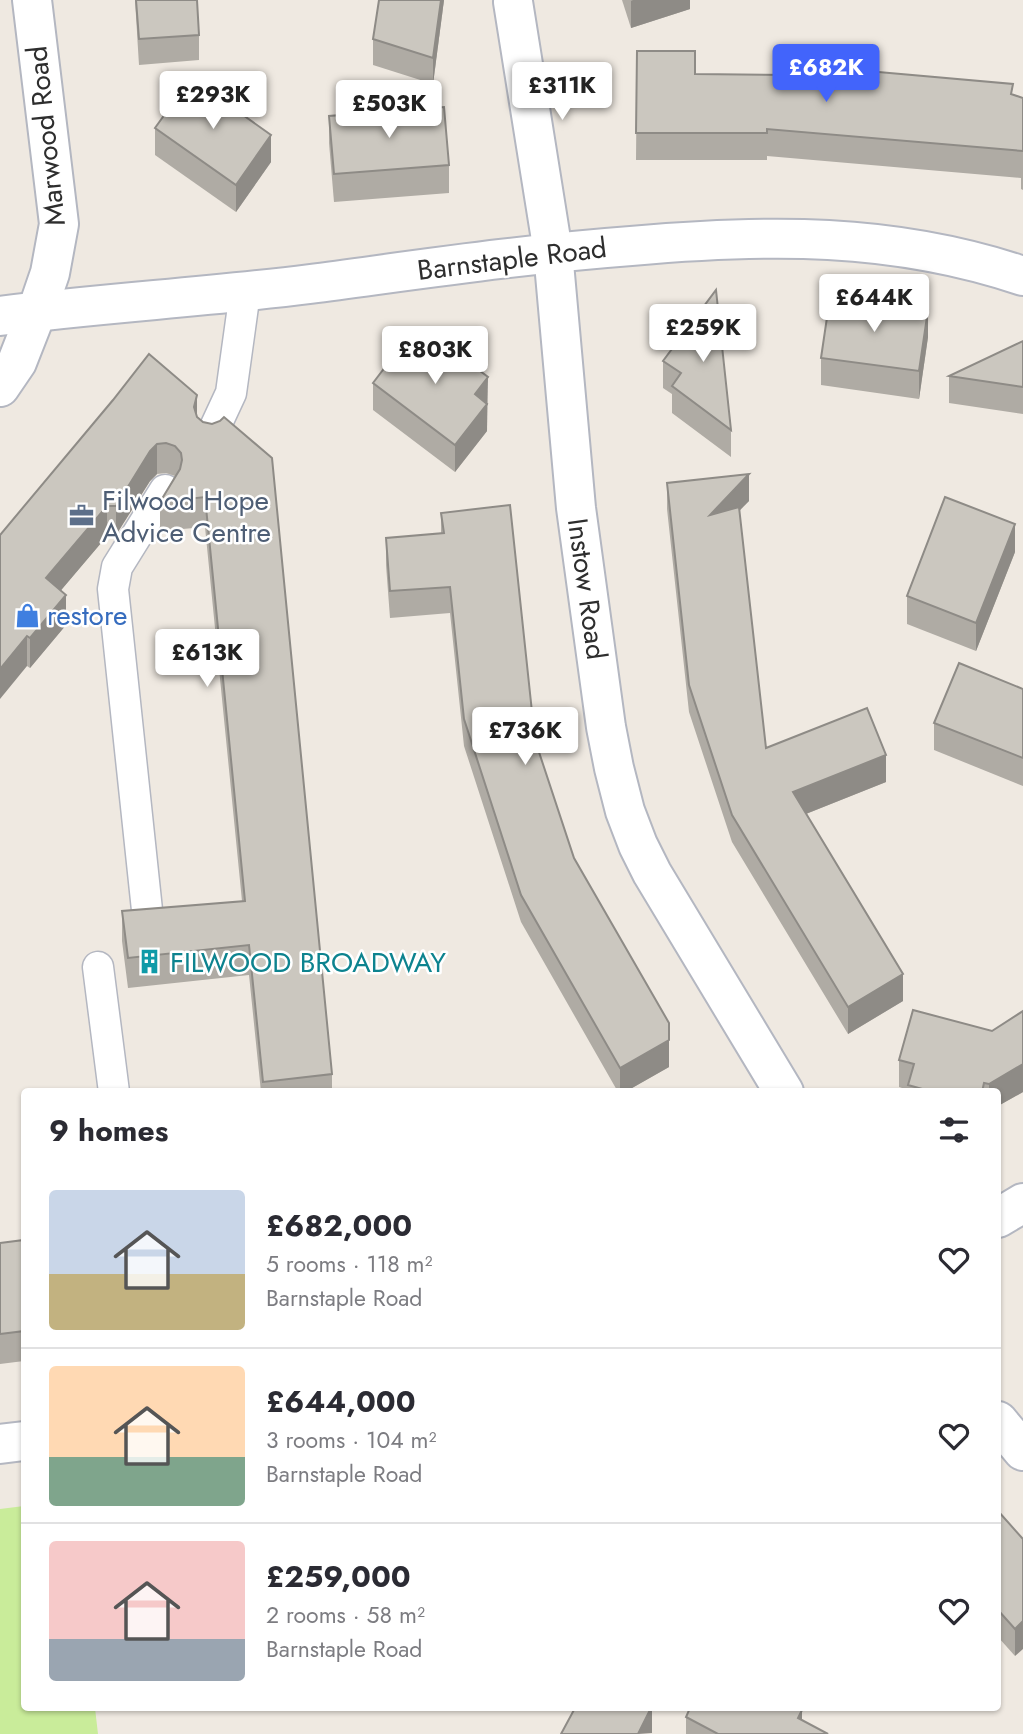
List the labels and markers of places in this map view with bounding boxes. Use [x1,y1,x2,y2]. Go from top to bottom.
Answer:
pin: £682K [777,44,875,104]
pin: £311K [513,62,611,122]
pin: £293K [164,72,262,131]
pin: £503K [340,80,438,140]
pin: £644K [825,274,923,334]
pin: £259K [654,304,752,364]
pin: £803K [386,326,484,386]
place label: Filwood Hope Advice Centre [102,480,271,553]
office icon: Filwood Hope Advice Centre [68,502,96,530]
place label: restore [47,595,128,636]
shop icon: restore [13,601,41,629]
pin: £613K [158,630,256,689]
pin: £736K [476,708,574,767]
place label: FILWOOD BROADWAY [170,942,446,983]
building icon: FILWOOD BROADWAY [136,948,164,976]

